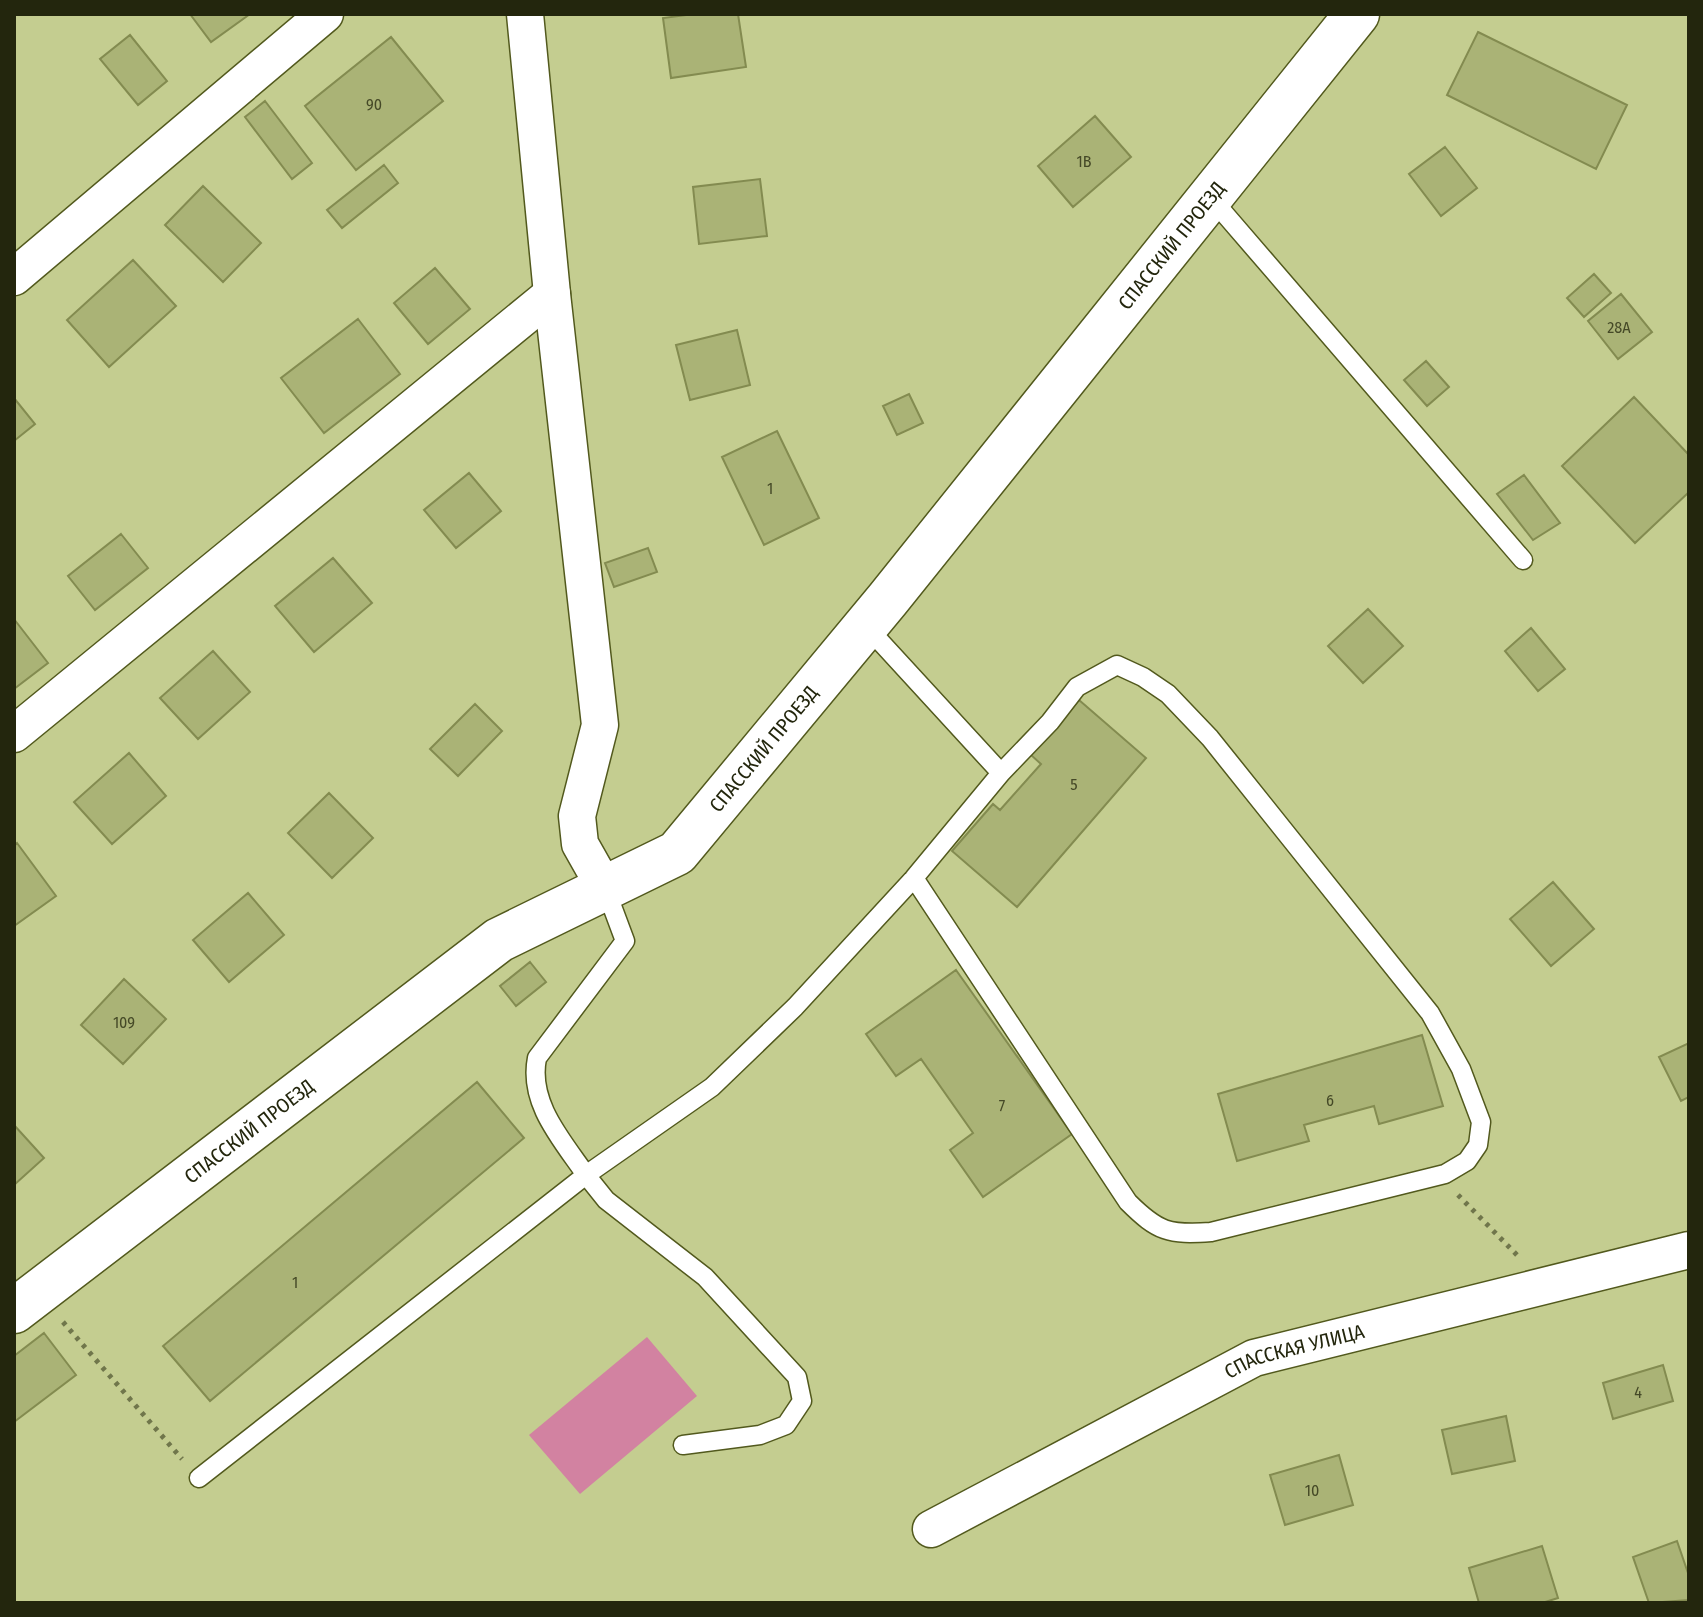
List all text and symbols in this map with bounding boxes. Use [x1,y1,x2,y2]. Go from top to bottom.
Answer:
house number: 90 [366,95,382,114]
house number: 1В [1077,152,1092,171]
street label: СПАССКИЙ ПРОЕЗД [1113,177,1230,314]
house number: 28А [1607,318,1631,337]
house number: 1 [767,479,773,498]
street label: СПАССКИЙ ПРОЕЗД [704,681,823,817]
house number: 5 [1070,775,1078,794]
house number: 109 [113,1013,135,1032]
street label: СПАССКИЙ ПРОЕЗД [179,1074,319,1188]
house number: 6 [1326,1091,1334,1110]
house number: 7 [999,1096,1006,1115]
house number: 1 [292,1273,298,1292]
street label: СПАССКАЯ УЛИЦА [1220,1319,1367,1384]
house number: 4 [1634,1383,1642,1402]
house number: 10 [1305,1481,1319,1500]

